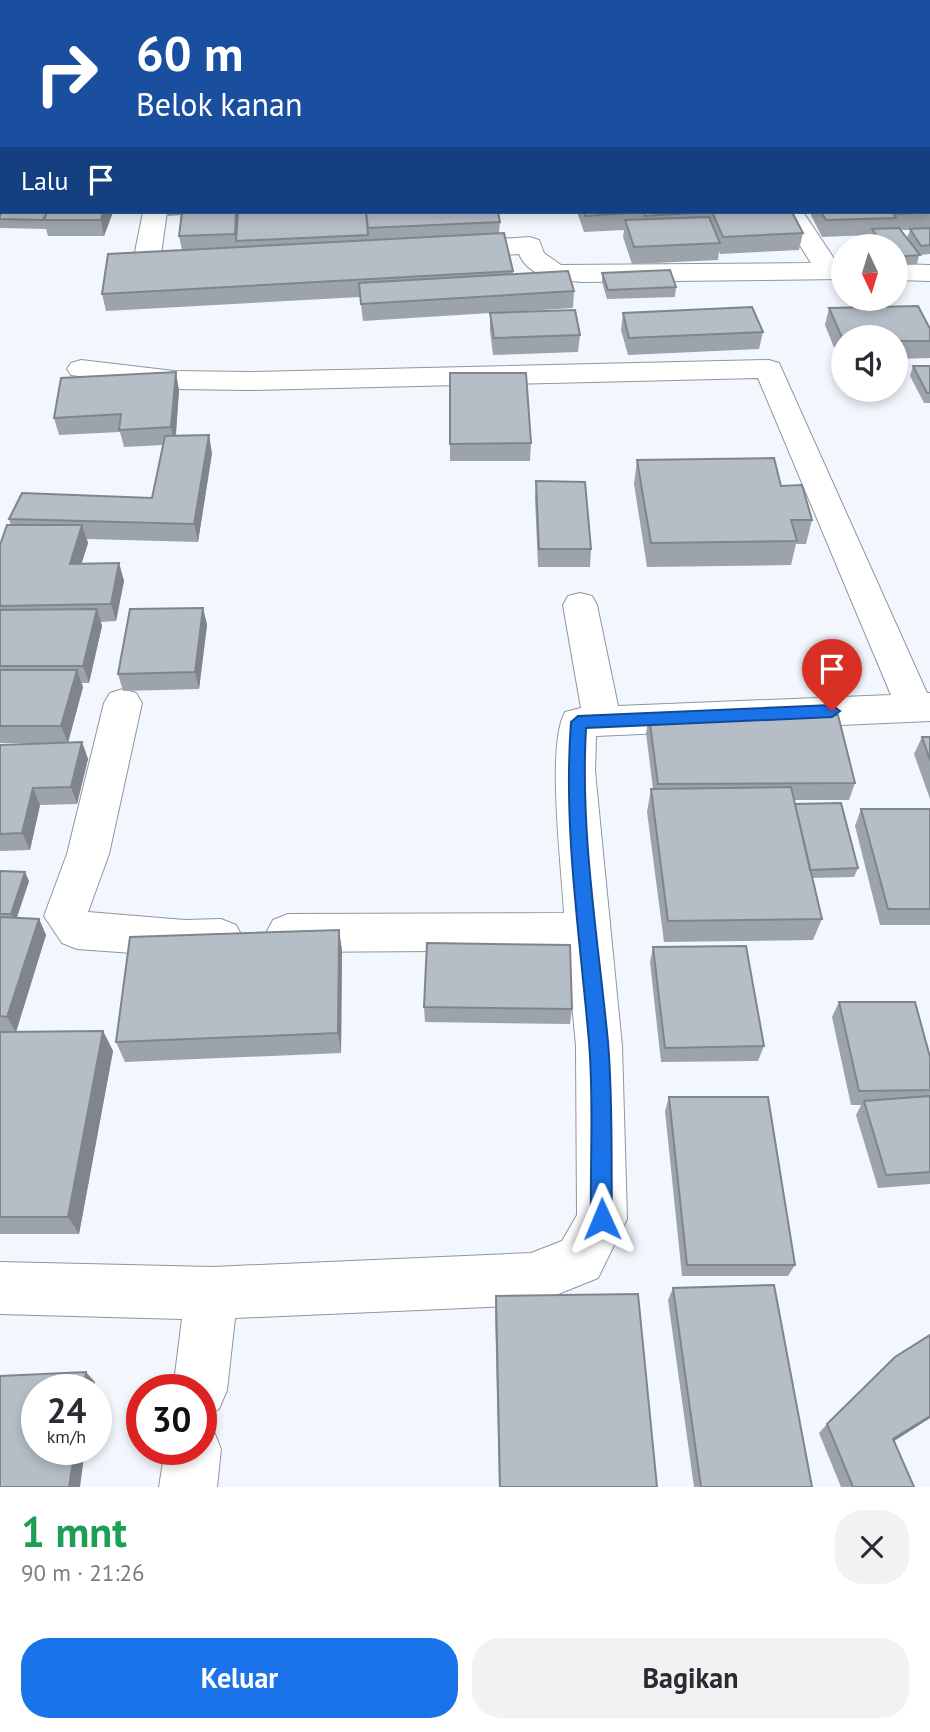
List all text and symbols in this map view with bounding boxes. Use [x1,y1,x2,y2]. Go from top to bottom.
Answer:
text: 60 m [136,21,243,85]
icon: right [21,28,112,119]
text: Belok kanan [136,83,302,125]
icon: arrive [82,161,120,199]
text: Lalu [21,164,68,197]
north arrow [831,234,908,312]
map controls [831,234,908,402]
button: sound [831,325,908,402]
pin [802,639,862,711]
icon: arrive [813,650,851,688]
position arrow [565,1182,639,1256]
speed limit sign: 30 [126,1374,217,1465]
text: 24 [47,1387,86,1433]
text: km/h [47,1425,86,1448]
text: 1 mnt [21,1504,127,1559]
button: close [835,1510,909,1584]
text: 90 m · 21:26 [21,1558,145,1587]
button: Keluar [21,1638,458,1718]
button: Bagikan [472,1638,909,1718]

